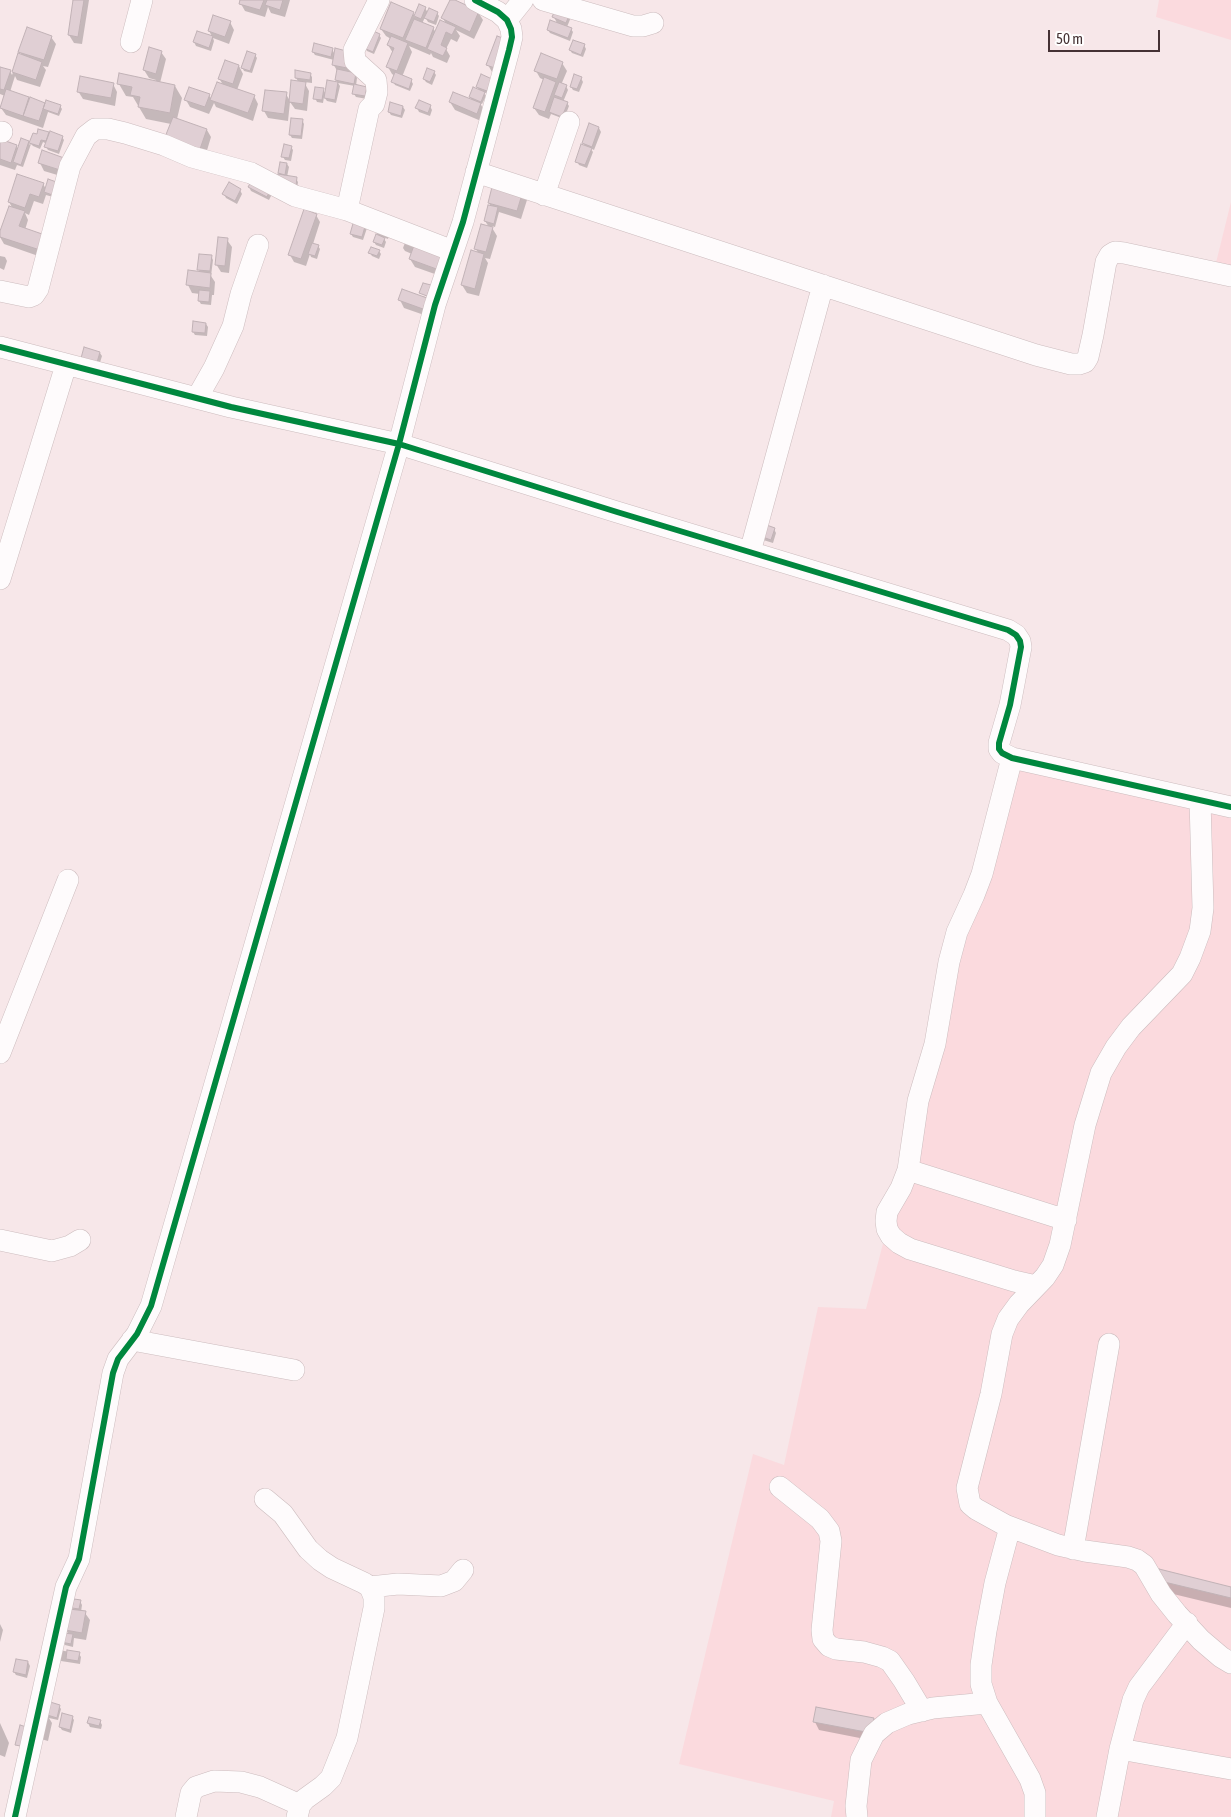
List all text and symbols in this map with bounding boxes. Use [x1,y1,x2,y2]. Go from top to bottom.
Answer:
scale bar [1051,20,1164,52]
text: 50 m [1056,30,1083,47]

